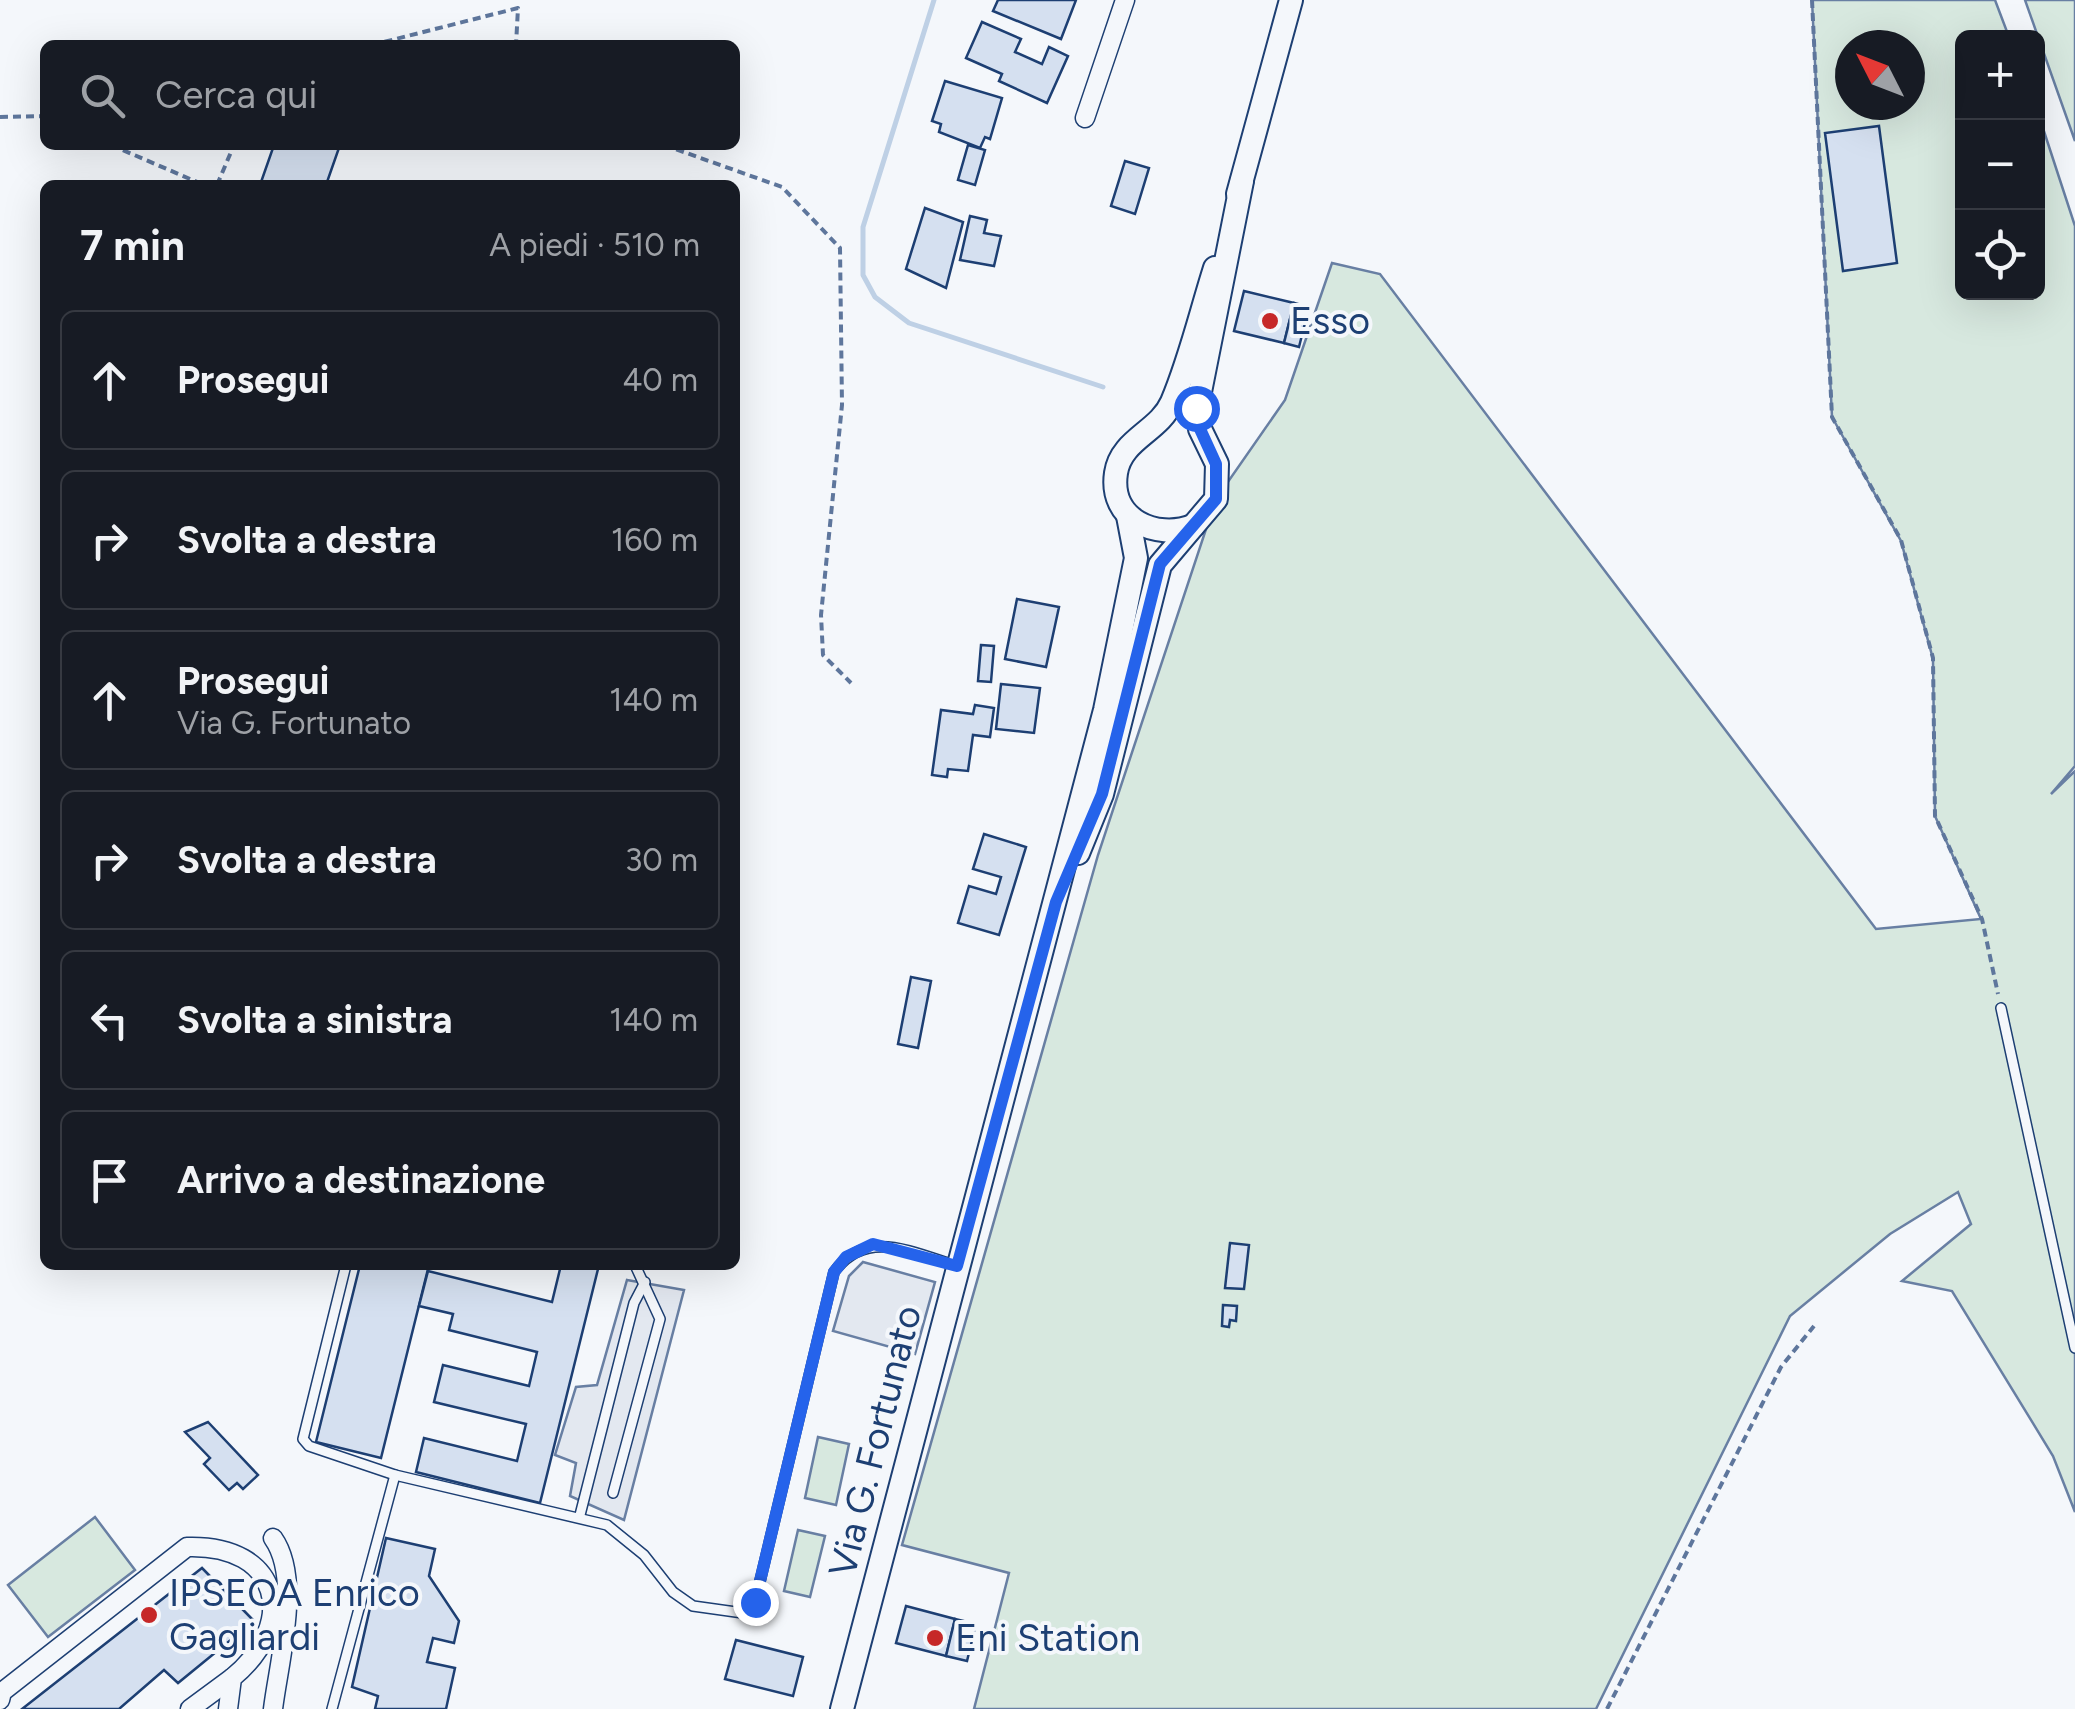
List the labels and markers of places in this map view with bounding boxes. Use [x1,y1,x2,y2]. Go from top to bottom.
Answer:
place label: Esso [1290,298,1370,344]
marker: Esso [1259,310,1281,332]
place label: IPSEOA Enrico Gagliardi [169,1570,420,1660]
marker: IPSEOA Enrico Gagliardi [138,1604,160,1626]
place label: Eni Station [955,1615,1140,1661]
marker: Eni Station [924,1627,946,1649]

